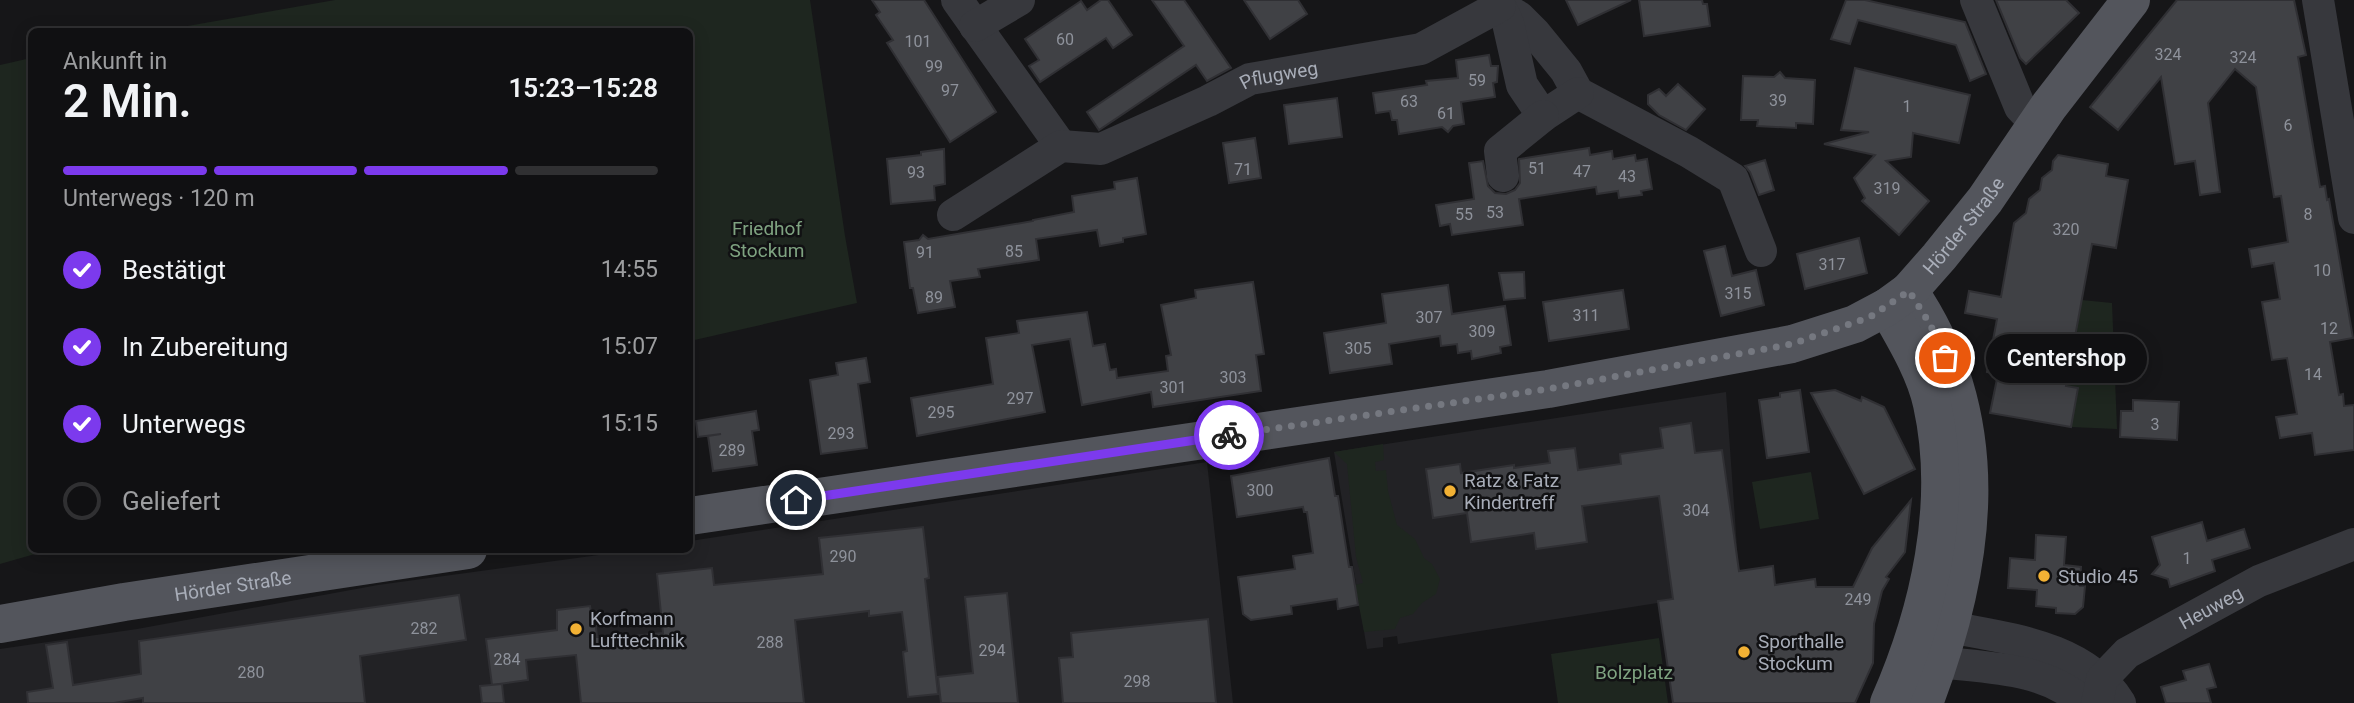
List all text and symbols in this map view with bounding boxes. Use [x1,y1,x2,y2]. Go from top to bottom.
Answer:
house number: 60 [1056,30,1074,49]
house number: 101 [905,32,931,51]
house number: 324 [2155,45,2181,64]
text: Ankunft in [63,48,167,75]
house number: 324 [2230,48,2256,67]
street label: Pflugweg [1236,56,1320,94]
house number: 99 [925,57,943,76]
house number: 59 [1468,71,1486,90]
text: 15:23–15:28 [508,73,658,103]
text: 2 Min. [63,74,192,128]
house number: 97 [941,81,959,100]
house number: 39 [1769,91,1787,110]
house number: 63 [1400,92,1418,111]
house number: 1 [1903,97,1912,116]
house number: 61 [1437,104,1455,123]
house number: 6 [2284,116,2293,135]
house number: 51 [1528,159,1546,178]
house number: 71 [1234,160,1252,179]
house number: 47 [1573,162,1591,181]
house number: 93 [907,163,925,182]
house number: 43 [1618,167,1636,186]
street label: Hörder Straße [1918,173,2009,279]
house number: 319 [1874,179,1900,198]
text: Unterwegs · 120 m [63,185,255,212]
house number: 53 [1486,203,1504,222]
house number: 55 [1455,205,1473,224]
house number: 8 [2304,205,2313,224]
park label: Friedhof Stockum [730,217,804,262]
house number: 320 [2053,220,2079,239]
house number: 85 [1005,242,1023,261]
house number: 91 [916,243,934,262]
icon: check [63,251,101,289]
text: Bestätigt [122,255,226,285]
house number: 317 [1819,255,1845,274]
text: 14:55 [601,256,658,283]
house number: 10 [2313,261,2331,280]
house number: 315 [1725,284,1751,303]
house number: 89 [925,288,943,307]
house number: 311 [1573,306,1599,325]
house number: 307 [1416,308,1442,327]
house number: 12 [2320,319,2338,338]
house number: 309 [1469,322,1495,341]
icon: check [63,328,101,366]
pin [1915,328,1975,388]
text: In Zubereitung [122,332,288,362]
text: 15:07 [601,333,658,360]
callout: Centershop [1987,334,2148,382]
house number: 305 [1345,339,1371,358]
icon: bag [1926,339,1964,377]
text: Centershop [2007,345,2126,372]
house number: 14 [2304,365,2322,384]
house number: 303 [1220,368,1246,387]
house number: 301 [1160,378,1186,397]
house number: 297 [1007,389,1033,408]
courier [1194,400,1264,470]
house number: 295 [928,403,954,422]
icon: check [63,405,101,443]
text: Unterwegs [122,409,246,439]
text: 15:15 [601,410,658,437]
house number: 3 [2151,415,2160,434]
icon: bike [1210,416,1248,454]
house number: 293 [828,424,854,443]
house number: 289 [719,441,745,460]
place label: Ratz & Fatz Kindertreff [1464,469,1559,514]
pin [766,470,826,530]
icon: home [777,481,815,519]
house number: 300 [1247,481,1273,500]
marker: Ratz & Fatz Kindertreff [1442,483,1458,499]
text: Geliefert [122,486,220,516]
house number: 304 [1683,501,1709,520]
house number: 290 [830,547,856,566]
house number: 1 [2183,549,2192,568]
place label: Studio 45 [2058,565,2138,588]
street label: Hörder Straße [173,566,293,606]
marker: Studio 45 [2036,568,2052,584]
street label: Heuweg [2175,581,2247,634]
house number: 249 [1845,590,1871,609]
place label: Korfmann Lufttechnik [590,607,685,652]
house number: 282 [411,619,437,638]
marker: Korfmann Lufttechnik [568,621,584,637]
place label: Sporthalle Stockum [1758,630,1844,675]
house number: 288 [757,633,783,652]
house number: 294 [979,641,1005,660]
marker: Sporthalle Stockum [1736,644,1752,660]
house number: 284 [494,650,520,669]
park label: Bolzplatz [1595,661,1673,684]
house number: 280 [238,663,264,682]
house number: 298 [1124,672,1150,691]

